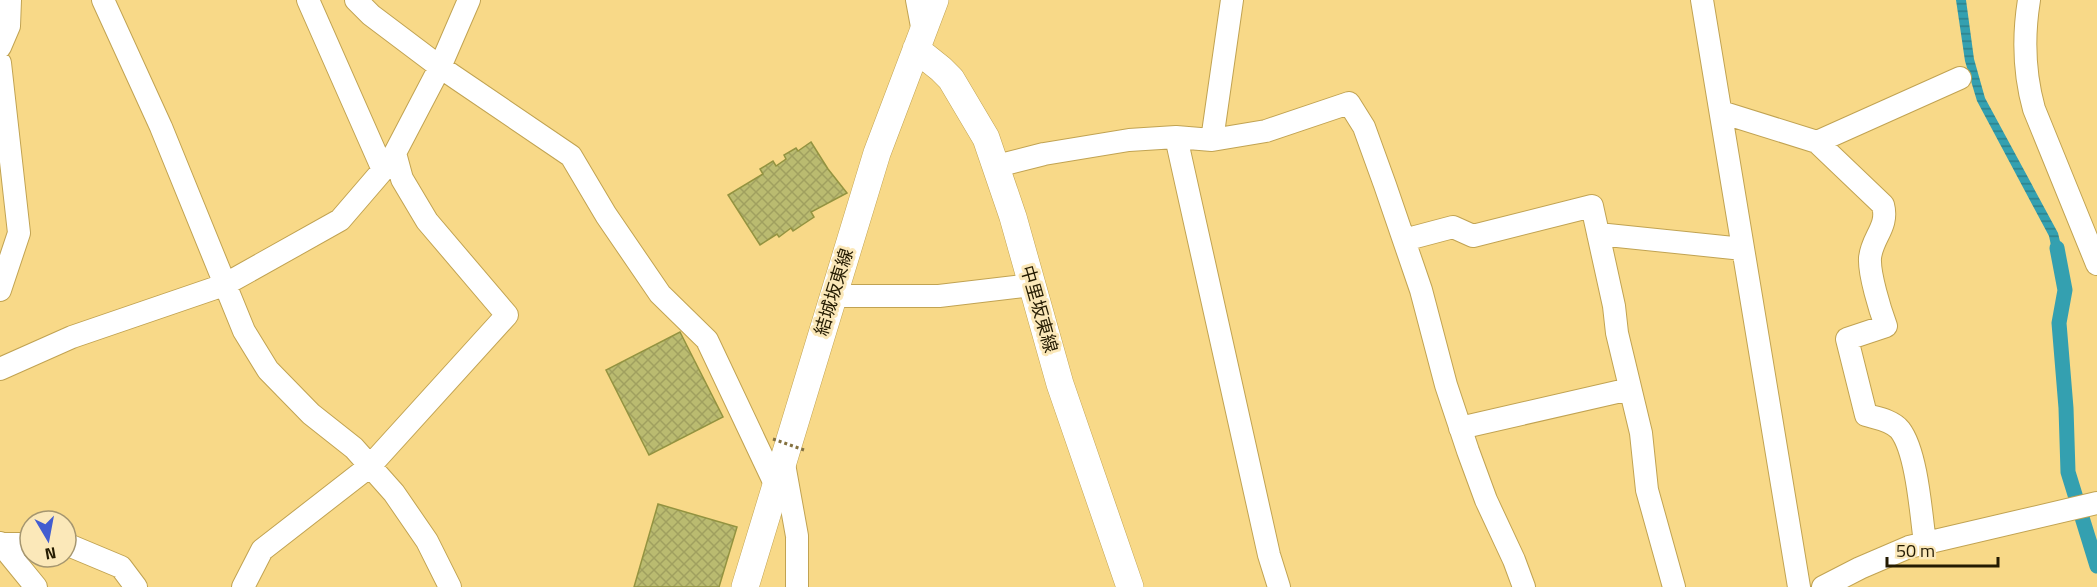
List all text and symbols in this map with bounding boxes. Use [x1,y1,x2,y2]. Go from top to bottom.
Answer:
street label: 結城坂東線 [807,245,860,339]
street label: 中里坂東線 [1014,262,1065,356]
north arrow [18,509,78,569]
scale bar [1887,530,1998,568]
text: 50 m [1896,537,1935,564]
text: N [43,541,58,567]

